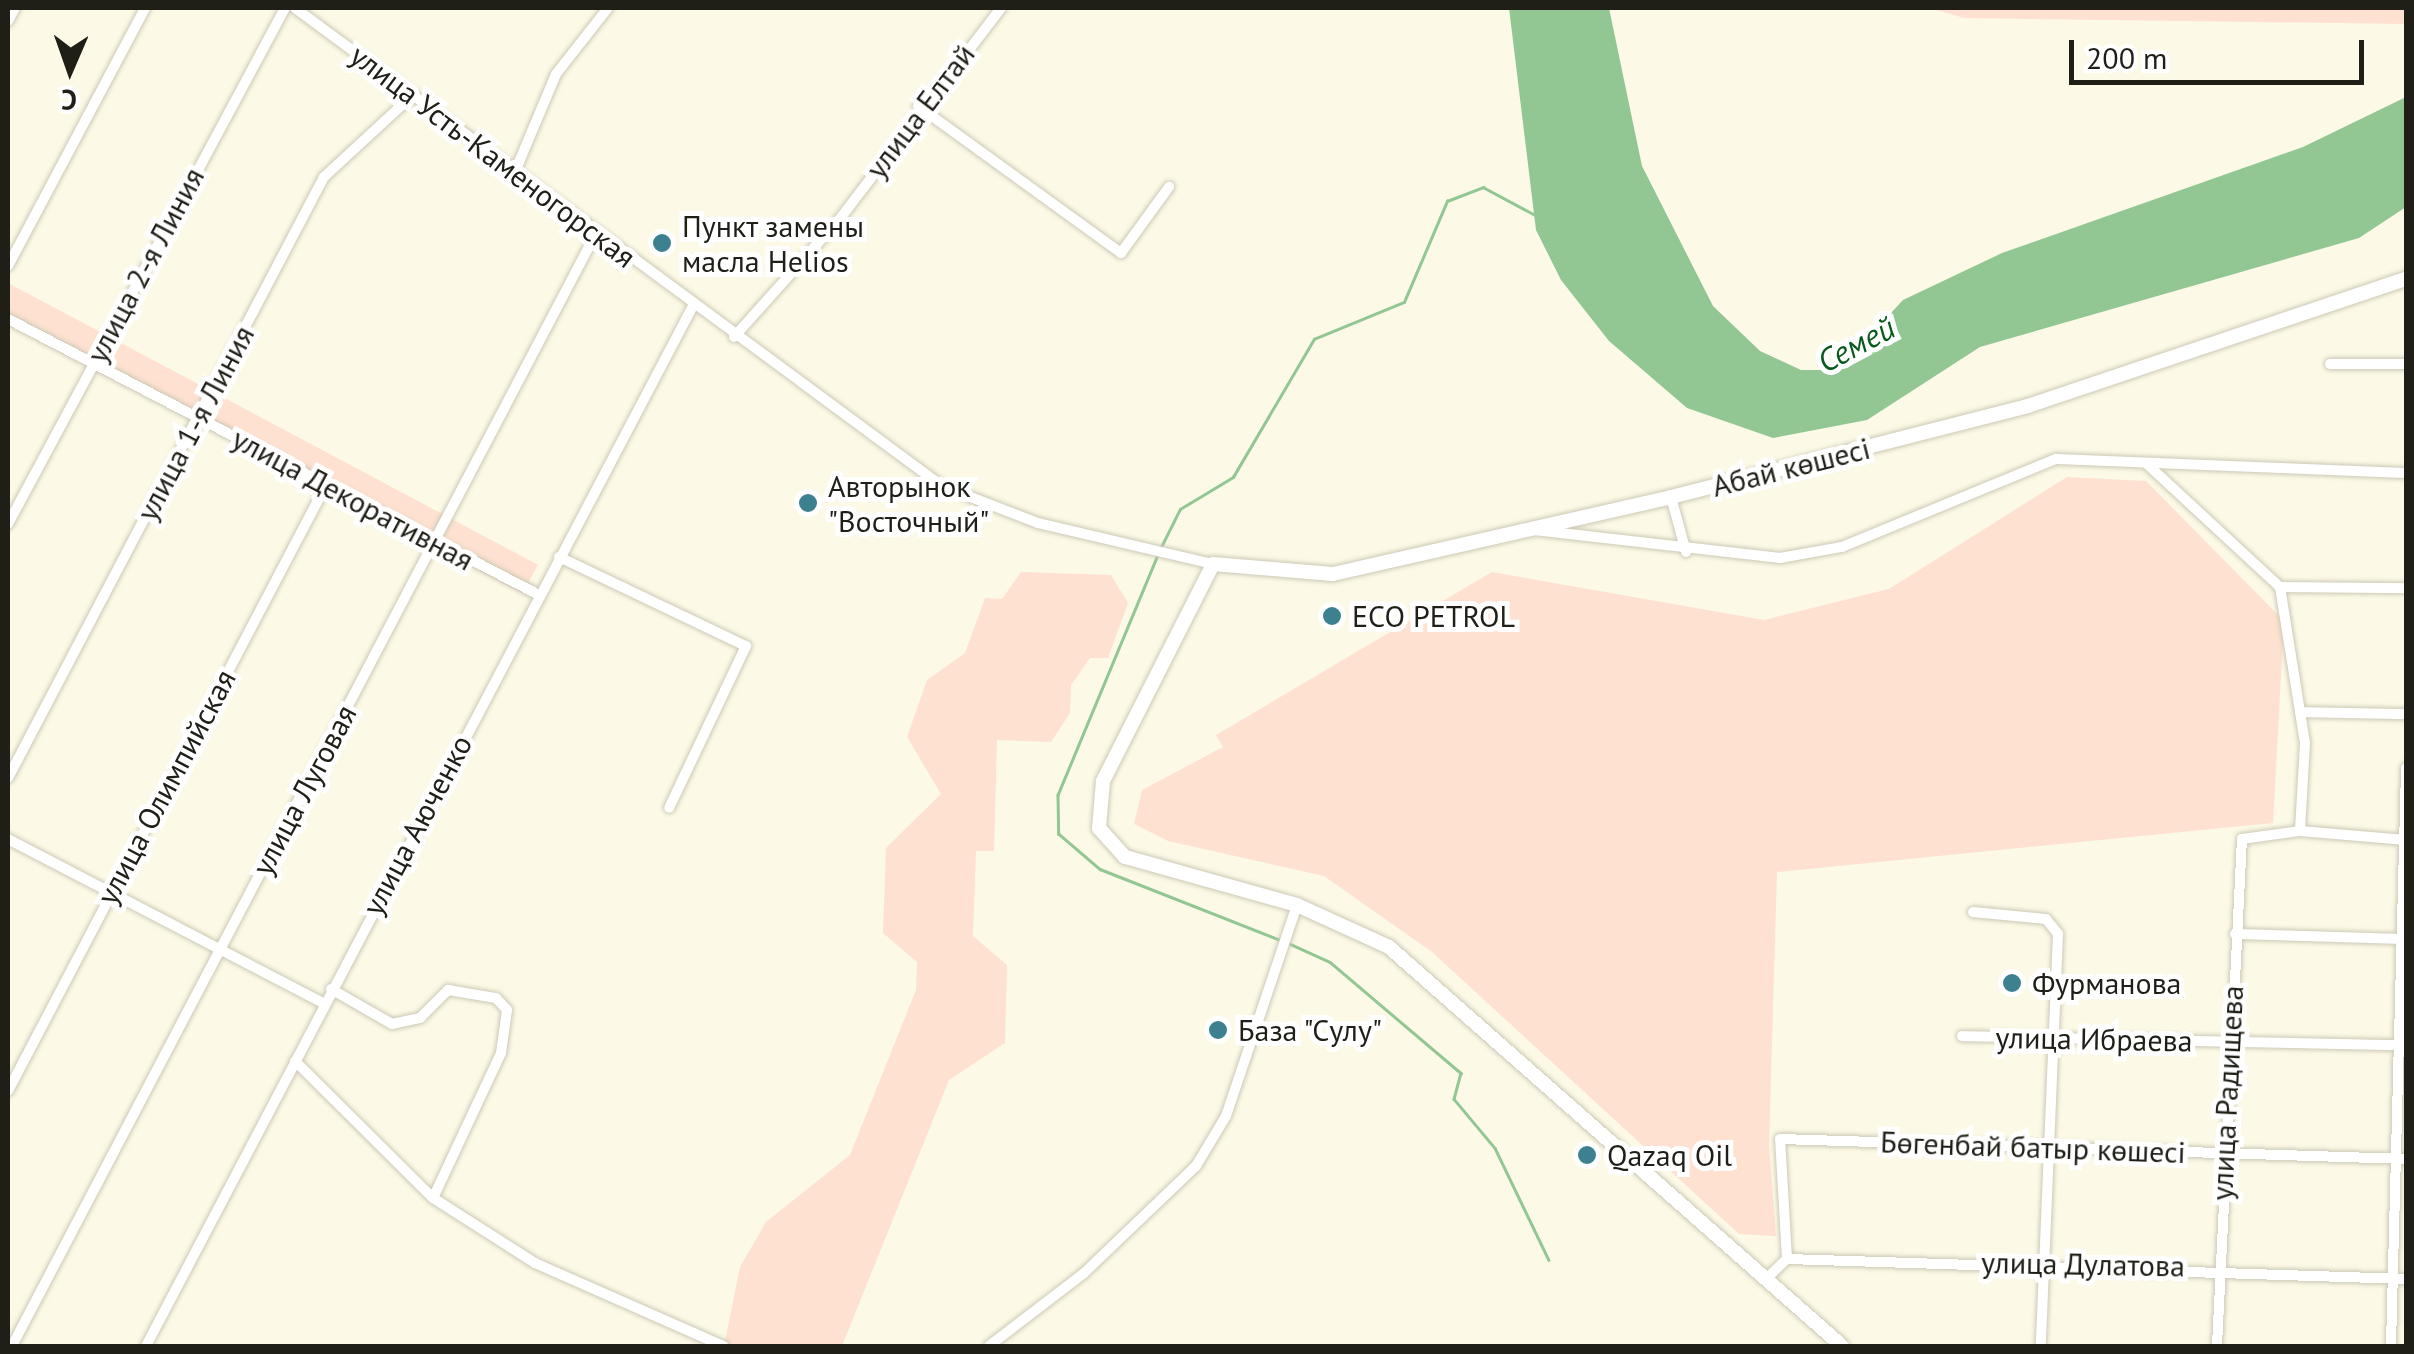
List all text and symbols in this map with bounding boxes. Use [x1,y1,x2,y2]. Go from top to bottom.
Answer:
north arrow [20,20,120,120]
scale bar [2074,20,2369,82]
street label: улица Усть-Каменогорская [343,37,643,275]
street label: улица Елтай [858,37,982,185]
text: 200 m [2086,38,2167,77]
text: С [60,82,77,119]
street label: улица 2-я Линия [78,161,212,369]
place label: Пункт замены масла Helios [682,208,865,278]
marker: Пункт замены масла Helios [651,232,673,254]
water label: Семей [1811,308,1901,380]
street label: улица 1-я Линия [128,319,262,527]
street label: улица Декоративная [226,420,480,578]
street label: Абай көшесі [1708,430,1874,504]
place label: Авторынок "Восточный" [828,468,989,538]
marker: Авторынок "Восточный" [797,492,819,514]
place label: ECO PETROL [1352,598,1515,634]
marker: ECO PETROL [1321,605,1343,627]
street label: улица Олимпийская [89,664,243,910]
street label: улица Луговая [244,699,364,881]
street label: улица Аюченко [354,728,480,922]
place label: Фурманова [2032,965,2181,1001]
marker: Фурманова [2001,972,2023,994]
street label: улица Радищева [2203,985,2251,1201]
place label: База "Сулу" [1238,1012,1384,1048]
marker: База "Сулу" [1207,1019,1229,1041]
street label: улица Ибраева [1995,1019,2193,1059]
street label: Бөгенбай батыр көшесі [1880,1124,2186,1170]
place label: Qazaq Oil [1607,1137,1732,1173]
marker: Qazaq Oil [1576,1144,1598,1166]
street label: улица Дулатова [1980,1244,2186,1284]

